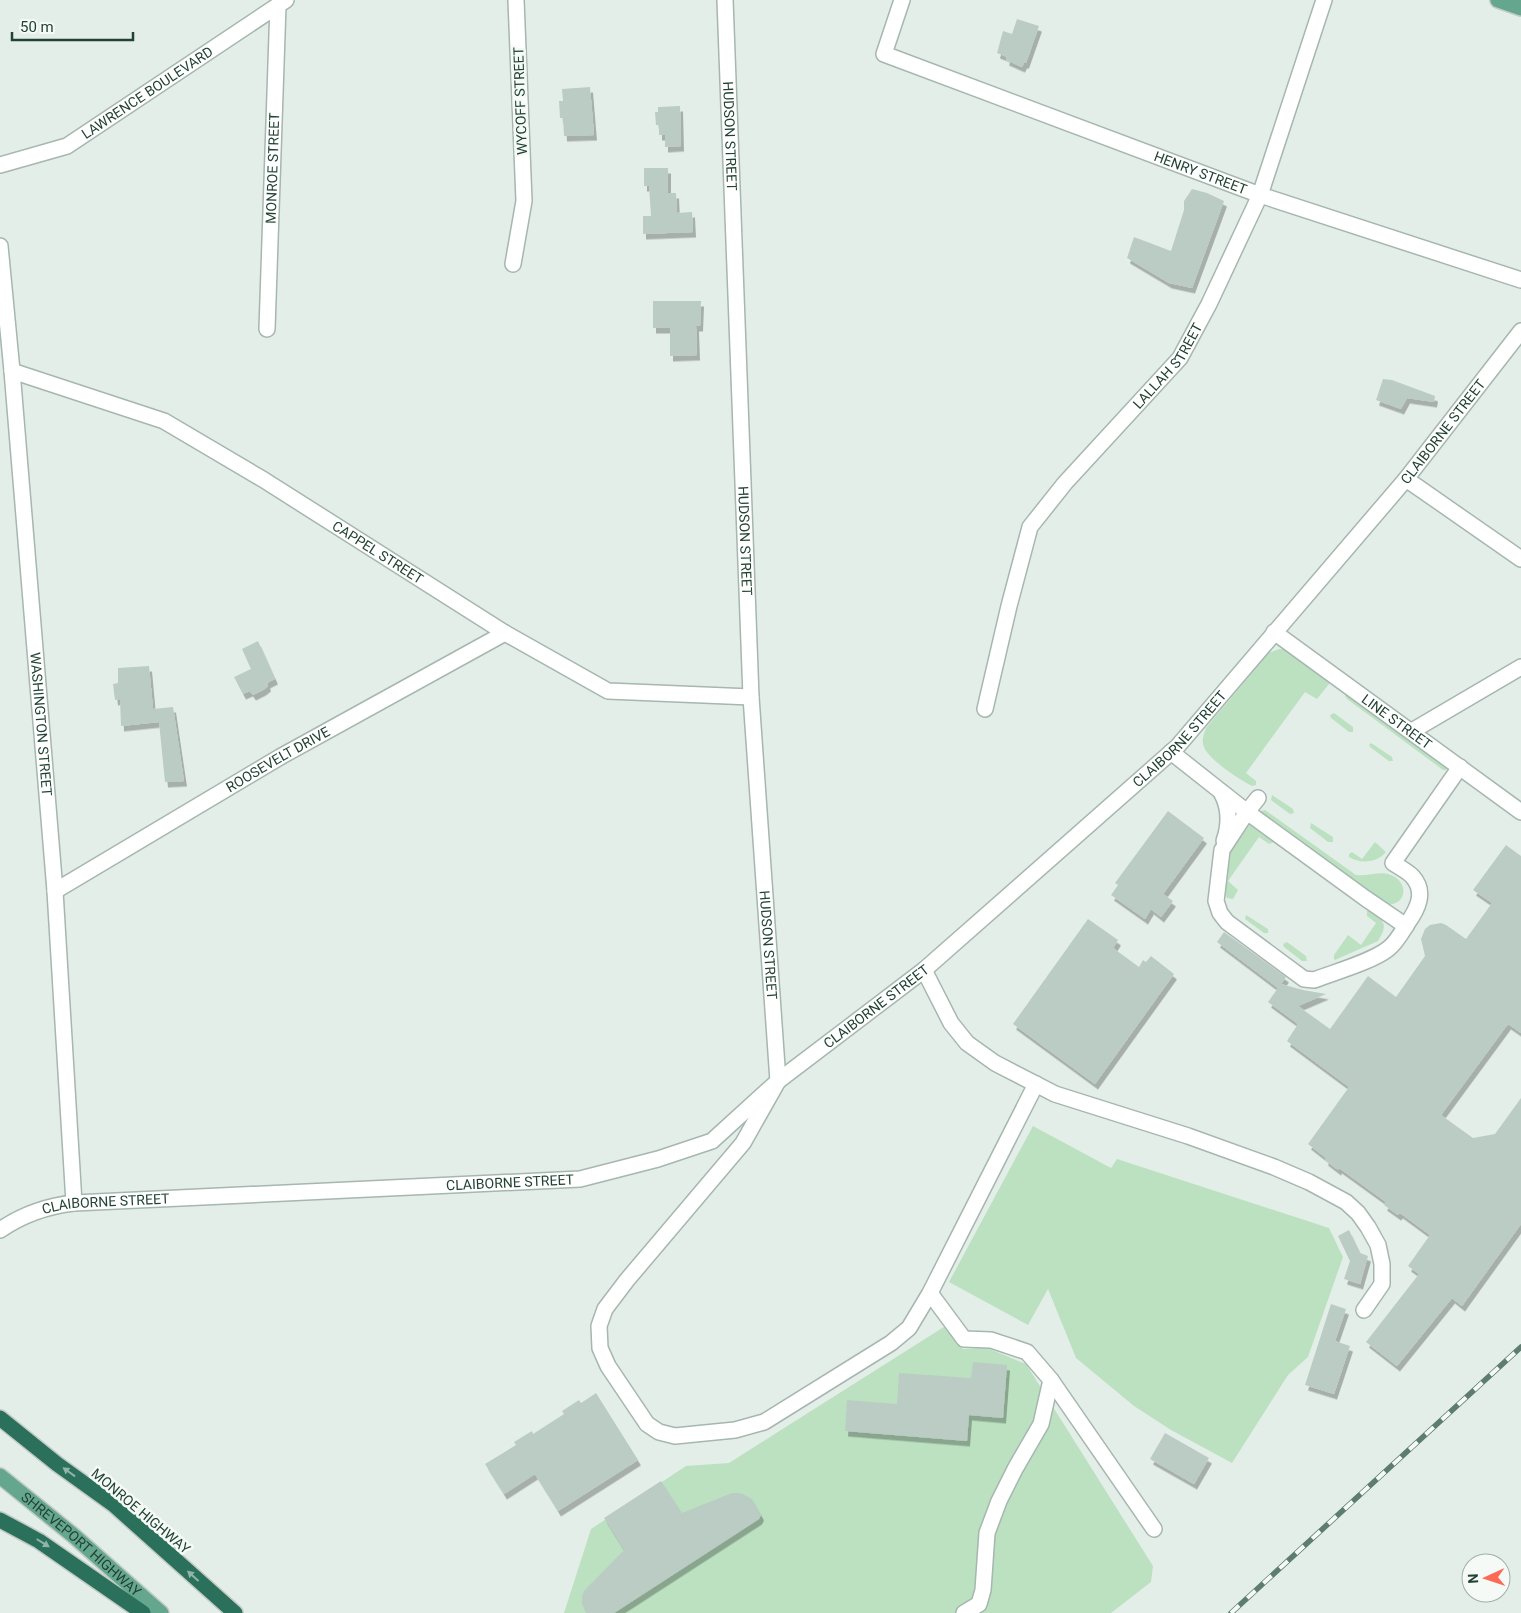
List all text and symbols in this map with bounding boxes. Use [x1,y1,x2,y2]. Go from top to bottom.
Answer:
scale bar [12,10,134,42]
text: 50 m [20,18,54,36]
street label: LAWRENCE BOULEVARD [79,43,216,142]
street label: WYCOFF STREET [510,46,530,155]
street label: HUDSON STREET [720,81,740,192]
street label: MONROE STREET [263,112,282,224]
street label: HENRY STREET [1152,148,1250,198]
street label: LALLAH STREET [1130,320,1206,412]
street label: CLAIBORNE STREET [1397,376,1489,487]
street label: HUDSON STREET [735,486,755,596]
street label: CAPPEL STREET [329,517,427,587]
street label: WASHINGTON STREET [27,652,55,797]
street label: CLAIBORNE STREET [1129,687,1230,790]
street label: LINE STREET [1359,691,1435,753]
street label: ROOSEVELT DRIVE [223,723,333,795]
street label: HUDSON STREET [757,890,780,1001]
street label: CLAIBORNE STREET [820,961,932,1051]
street label: CLAIBORNE STREET [446,1171,575,1193]
street label: CLAIBORNE STREET [40,1190,170,1217]
street label: MONROE HIGHWAY [88,1465,194,1557]
one-way arrow [62,1467,76,1477]
street label: SHREVEPORT HIGHWAY [18,1489,145,1600]
one-way arrow [36,1539,49,1548]
north arrow [1461,1553,1511,1603]
one-way arrow [188,1570,200,1582]
text: N [1465,1573,1481,1584]

